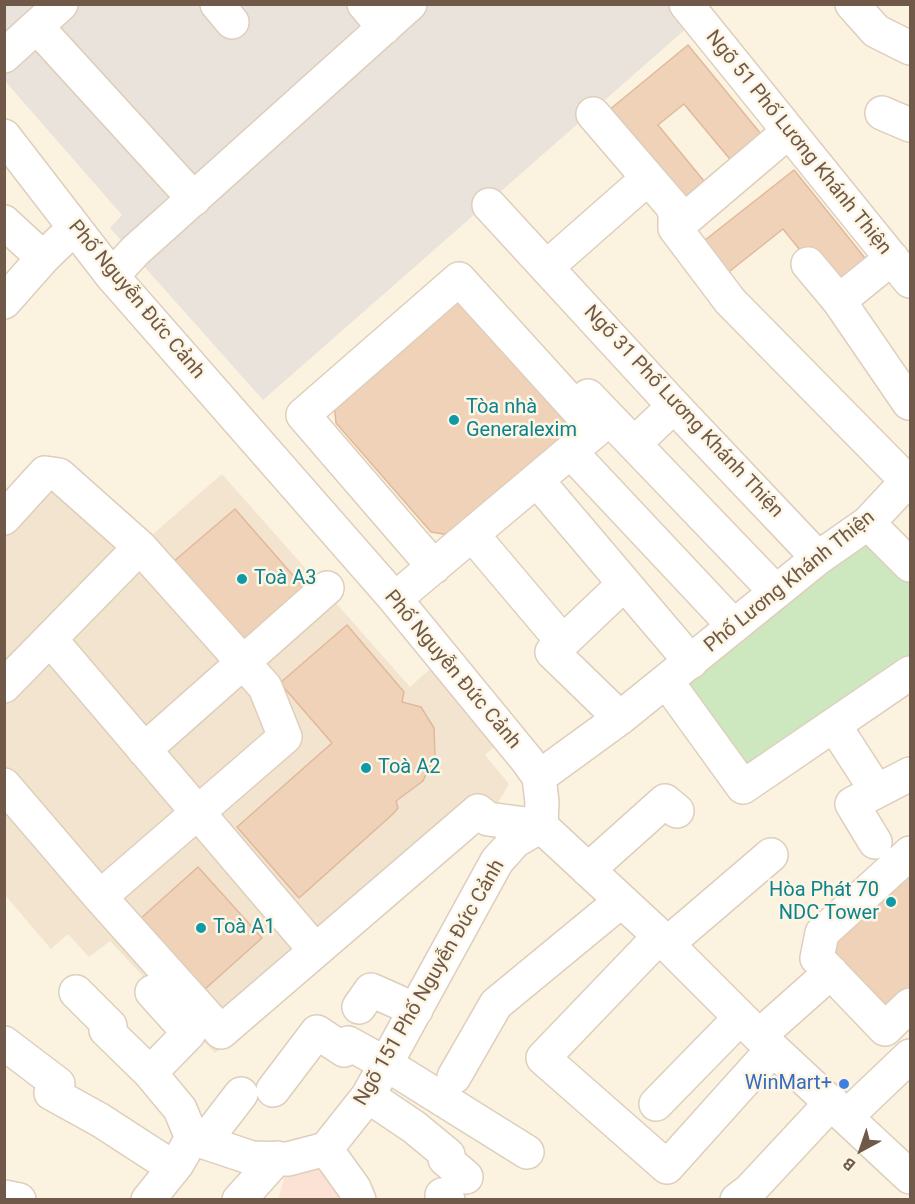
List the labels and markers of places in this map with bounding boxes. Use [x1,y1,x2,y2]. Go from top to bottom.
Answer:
place label: Tòa nhà Generalexim [466,396,577,443]
marker: Tòa nhà Generalexim [447,413,461,427]
place label: Toà A3 [254,567,316,591]
marker: Toà A3 [235,572,249,586]
place label: Toà A2 [378,756,440,780]
marker: Toà A2 [359,761,373,775]
place label: Hòa Phát 70 NDC Tower [769,879,879,926]
marker: Hòa Phát 70 NDC Tower [884,895,898,909]
place label: Toà A1 [213,916,276,940]
marker: Toà A1 [194,921,208,935]
place label: WinMart+ [745,1072,832,1096]
marker: WinMart+ [837,1077,851,1091]

